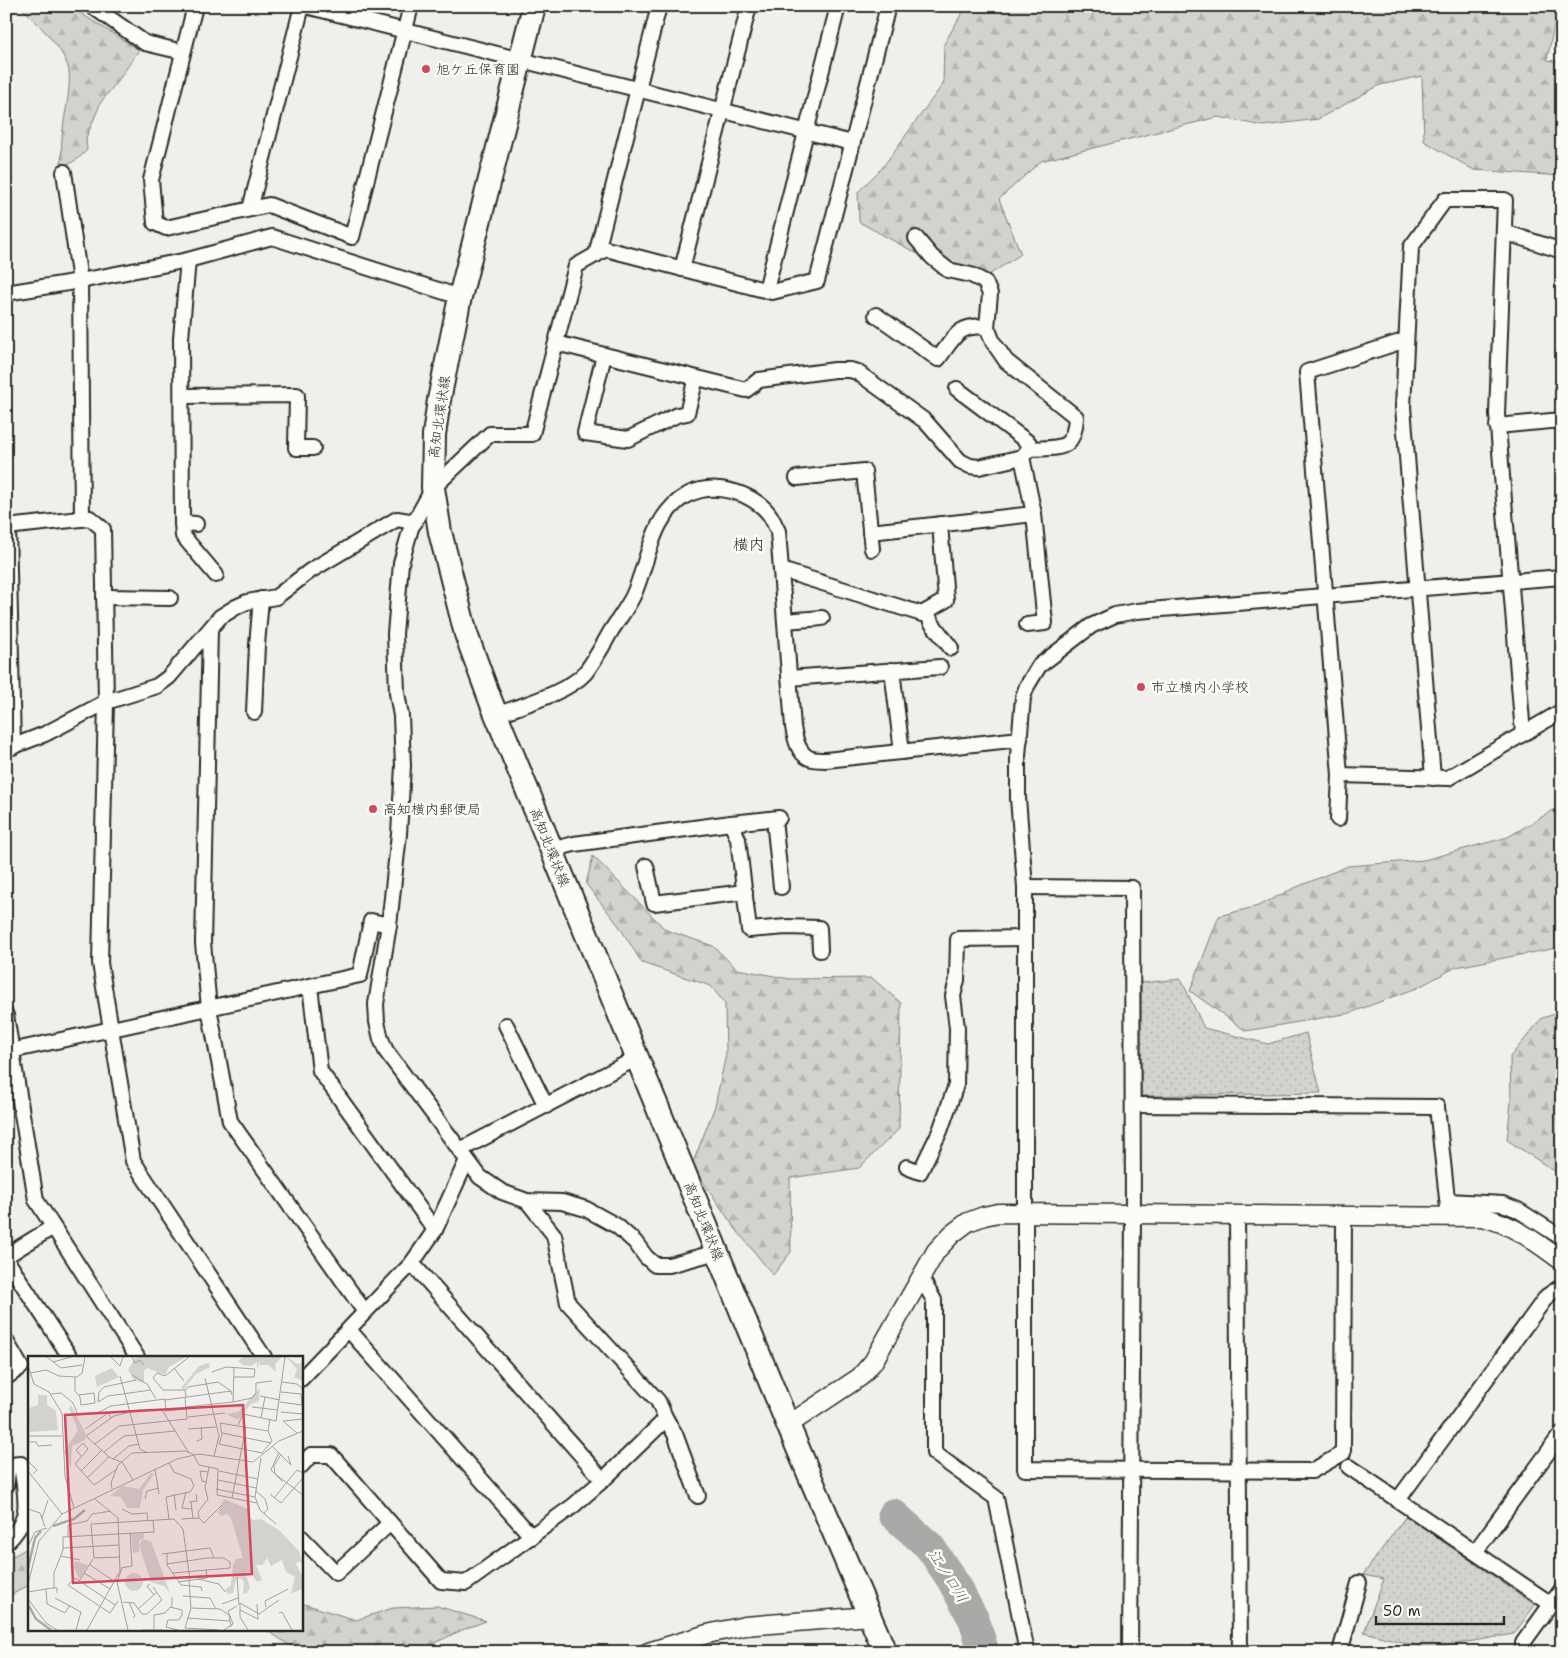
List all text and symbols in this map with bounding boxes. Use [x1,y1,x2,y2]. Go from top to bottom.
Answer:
place label: 旭ケ丘保育園 [436,60,520,78]
marker: 旭ケ丘保育園 [420,63,432,75]
street label: 高知北環状線 [424,374,454,460]
district label: 横内 [733,534,765,555]
place label: 市立横内小学校 [1151,678,1249,696]
marker: 市立横内小学校 [1135,681,1147,693]
place label: 高知横内郵便局 [383,800,481,818]
marker: 高知横内郵便局 [367,803,379,815]
street label: 高知北環状線 [526,805,574,889]
street label: 高知北環状線 [680,1179,728,1263]
inset map [28,1356,302,1630]
water label: 江ノ口川 [924,1545,972,1607]
scale bar [1376,1593,1503,1625]
text: 50 m [1383,1601,1421,1621]

